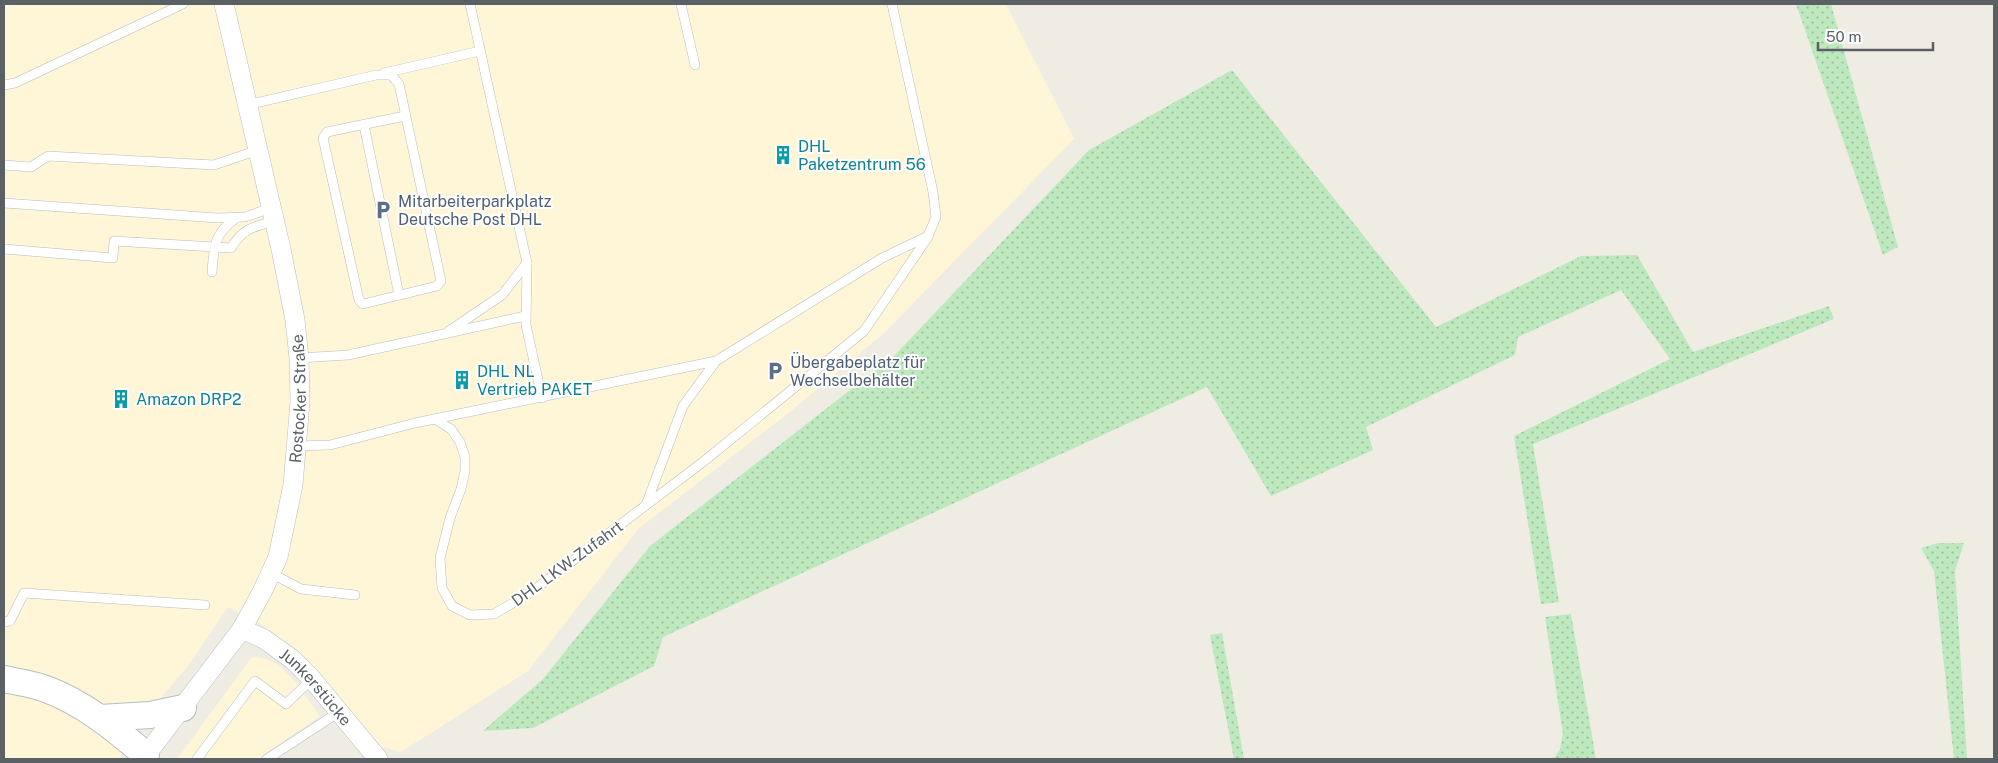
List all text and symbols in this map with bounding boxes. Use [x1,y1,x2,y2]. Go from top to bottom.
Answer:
scale bar [1818,20,1933,52]
text: 50 m [1826,28,1861,45]
place label: DHL Paketzentrum 56 [798,137,926,174]
building icon: DHL Paketzentrum 56 [772,144,794,166]
place label: Mitarbeiterparkplatz Deutsche Post DHL [398,192,552,229]
parking icon: Mitarbeiterparkplatz Deutsche Post DHL [372,199,394,221]
street label: Rostocker Straße [286,333,310,464]
place label: Übergabeplatz für Wechselbehälter [790,352,926,390]
parking icon: Übergabeplatz für Wechselbehälter [764,360,786,382]
place label: DHL NL Vertrieb PAKET [477,362,593,399]
building icon: DHL NL Vertrieb PAKET [451,369,473,391]
building icon: Amazon DRP2 [110,388,132,410]
place label: Amazon DRP2 [136,390,241,409]
street label: DHL LKW-Zufahrt [508,517,627,610]
street label: Junkerstücke [276,644,355,730]

